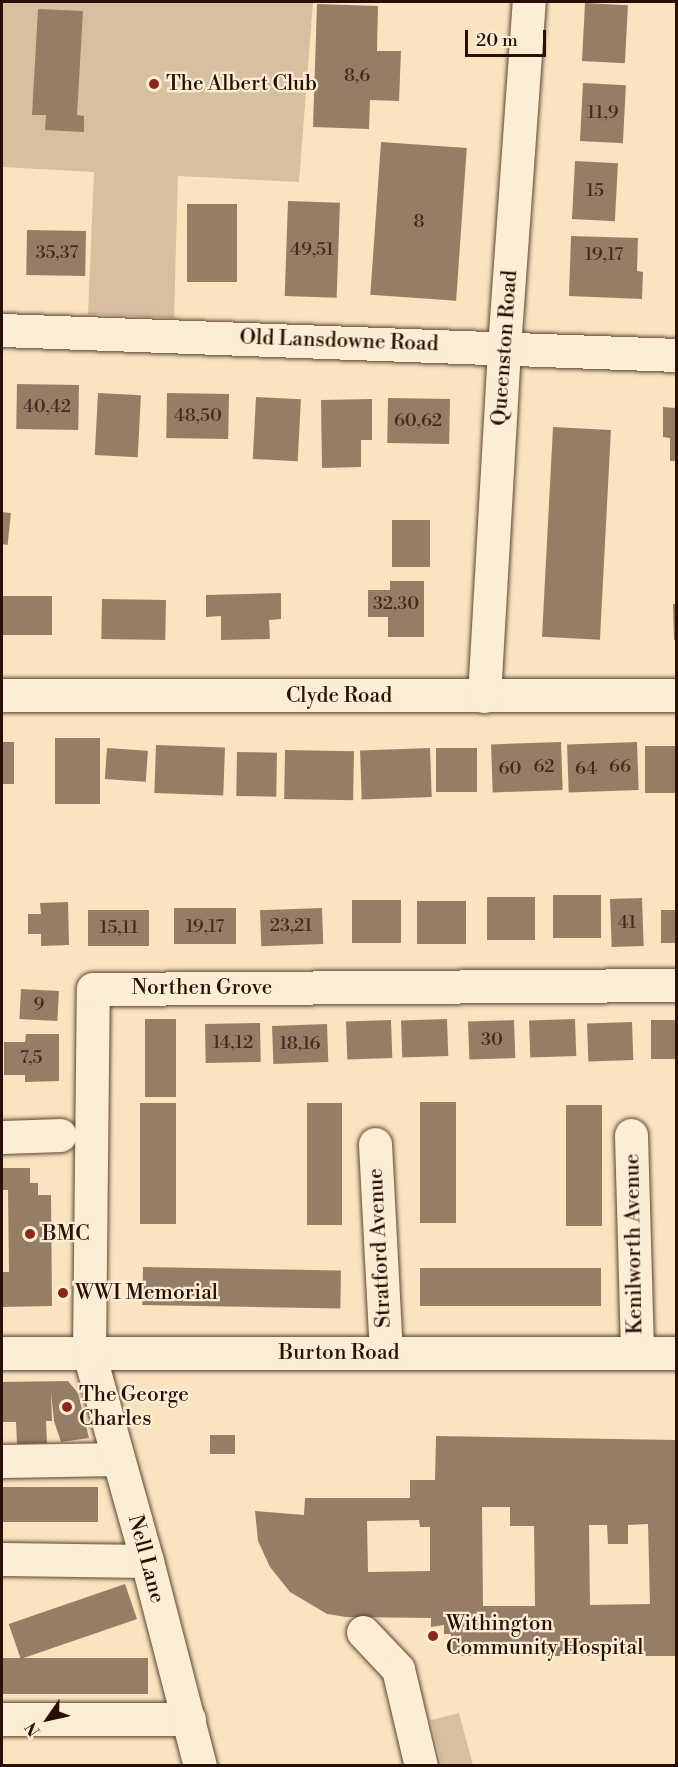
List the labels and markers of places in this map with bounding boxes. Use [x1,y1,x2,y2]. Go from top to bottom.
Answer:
place label: The Albert Club [166,71,317,97]
marker: The Albert Club [147,77,161,91]
place label: BMC [42,1221,90,1247]
marker: BMC [23,1227,37,1241]
place label: WWI Memorial [75,1280,218,1306]
marker: WWI Memorial [56,1286,70,1300]
place label: The George Charles [79,1382,189,1432]
marker: The George Charles [60,1400,74,1414]
place label: Withington Community Hospital [446,1611,643,1661]
marker: Withington Community Hospital [424,1627,442,1645]

